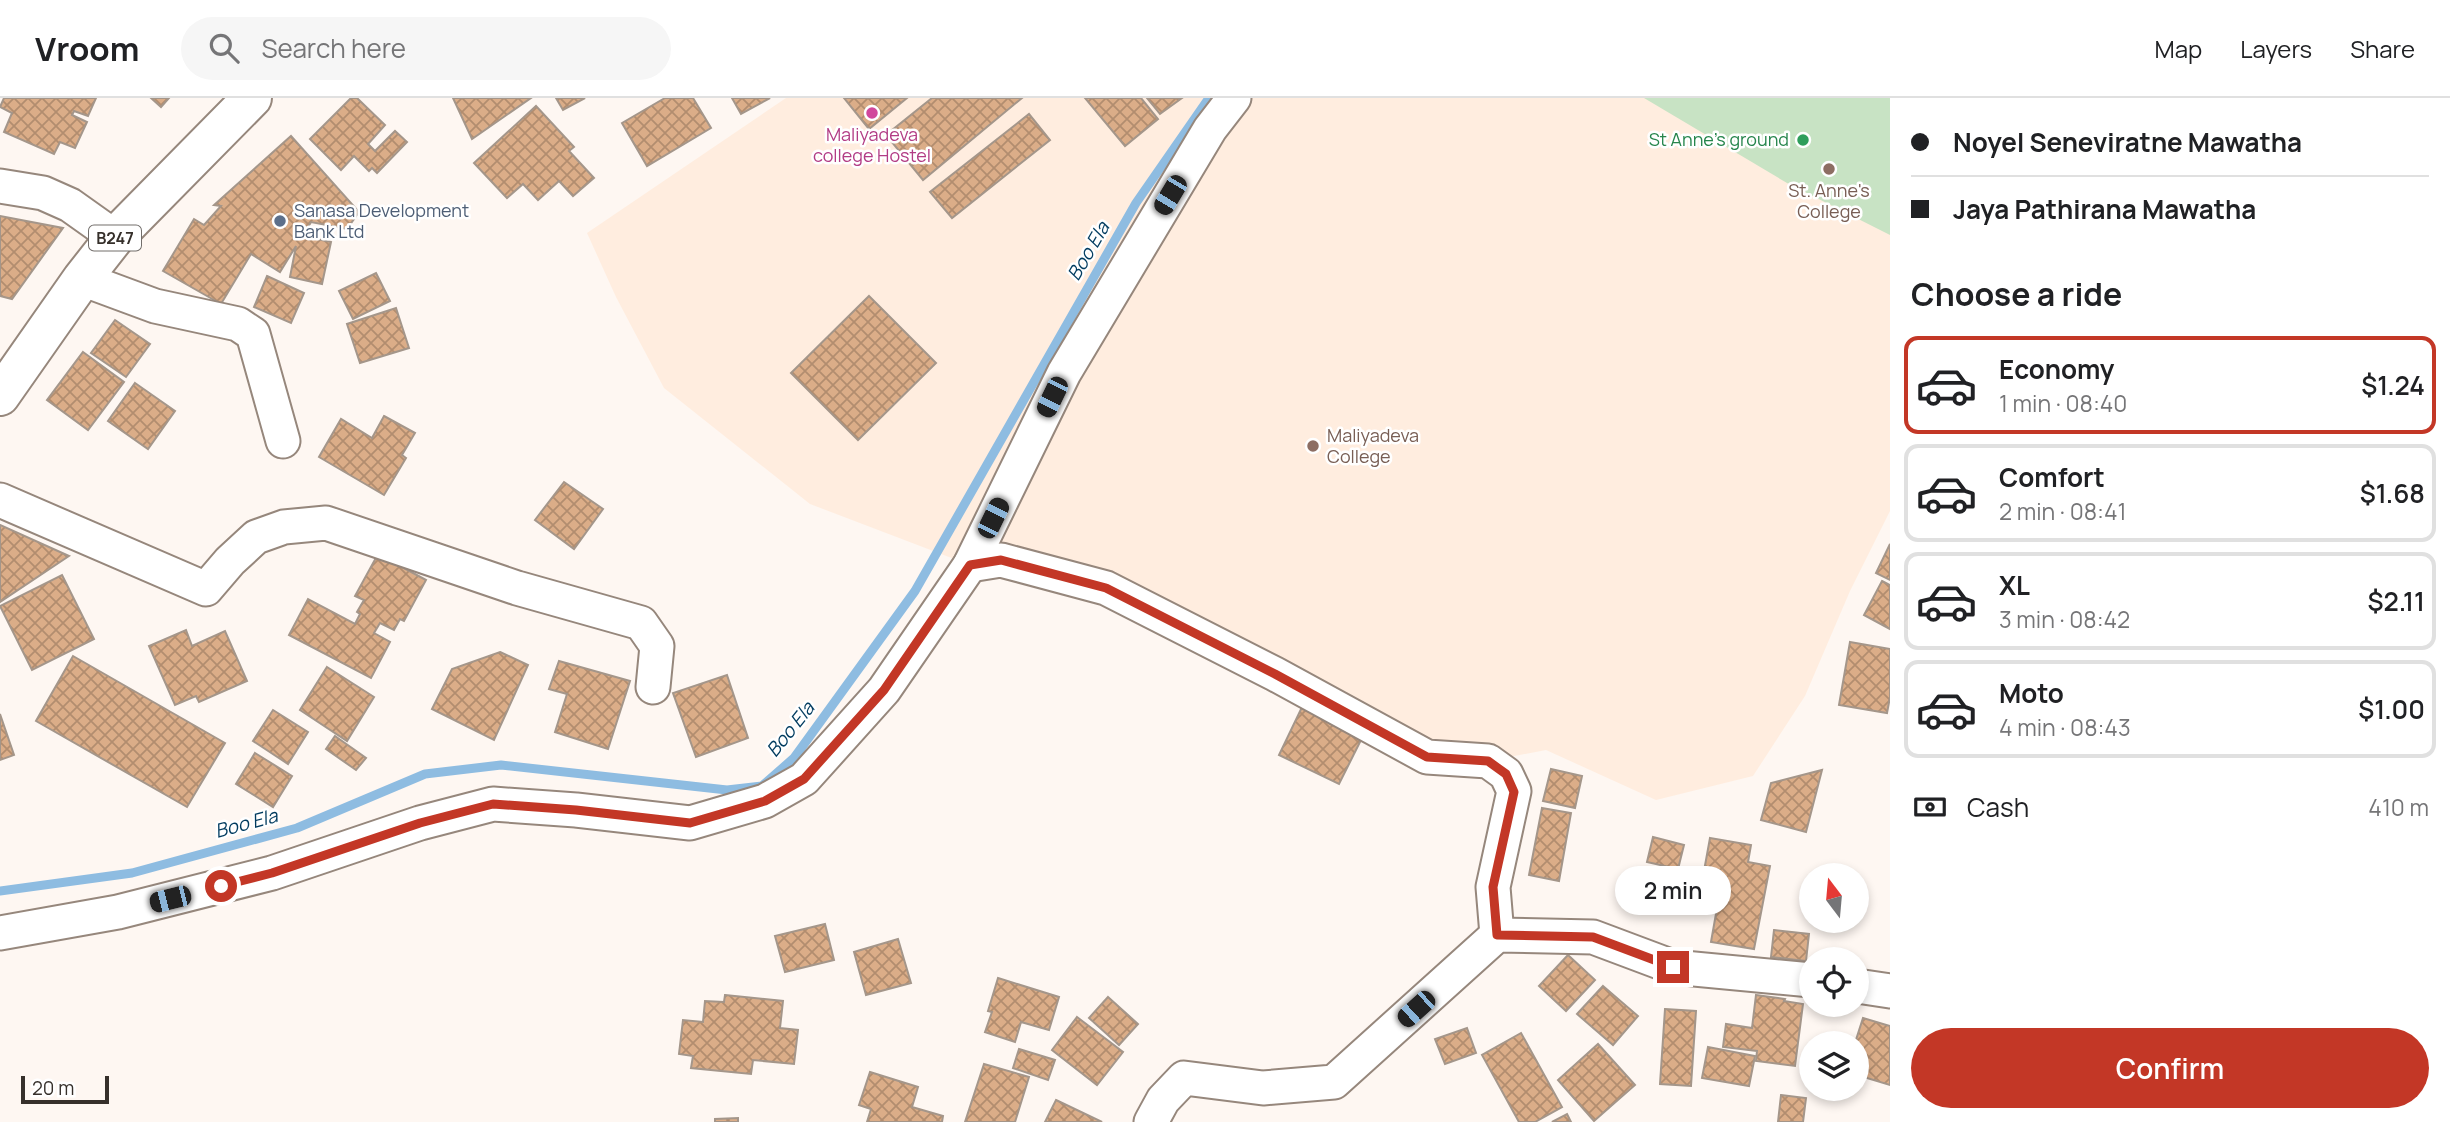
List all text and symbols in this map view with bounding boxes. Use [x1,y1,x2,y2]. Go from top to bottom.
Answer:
search box [181,17,671,80]
text: Vroom [35,26,139,71]
icon: search [205,29,243,67]
text: Search here [261,30,406,66]
text: Map [2155,32,2202,65]
text: Layers [2240,32,2312,65]
text: Share [2350,32,2415,65]
marker: Maliyadeva college Hostel [864,105,880,121]
place label: Maliyadeva college Hostel [813,122,931,167]
text: Noyel Seneviratne Mawatha [1953,124,2302,160]
place label: St Anne's ground [1649,127,1789,151]
marker: St Anne's ground [1795,132,1811,148]
marker: St. Anne's College [1821,161,1837,177]
car [1151,172,1190,218]
place label: St. Anne's College [1788,178,1870,223]
text: Jaya Pathirana Mawatha [1953,191,2256,227]
place label: Sanasa Development Bank Ltd [294,198,469,243]
marker: Sanasa Development Bank Ltd [272,213,288,229]
water label: Boo Ela [1061,216,1116,285]
road number: B247 [89,226,141,250]
text: Choose a ride [1911,272,2122,316]
text: Economy [1999,351,2114,387]
icon: car [1915,354,1978,417]
text: $1.24 [2361,367,2425,403]
car [1034,374,1071,420]
text: 1 min · 08:40 [1999,387,2127,419]
place label: Maliyadeva College [1327,423,1419,468]
marker: Maliyadeva College [1305,438,1321,454]
text: Comfort [1999,459,2105,495]
icon: car [1915,462,1978,525]
text: $1.68 [2360,475,2425,511]
car [975,495,1012,541]
text: 2 min · 08:41 [1999,495,2126,527]
text: XL [1999,567,2030,603]
icon: car [1915,570,1978,633]
text: $2.11 [2367,583,2425,619]
text: 3 min · 08:42 [1999,603,2130,635]
text: Moto [1999,675,2064,711]
icon: car [1915,678,1978,741]
text: $1.00 [2358,691,2425,727]
water label: Boo Ela [760,695,821,762]
text: 4 min · 08:43 [1999,711,2131,743]
icon: cash [1911,788,1949,826]
text: Cash [1967,789,2029,825]
text: 410 m [2368,791,2429,823]
water label: Boo Ela [212,802,282,844]
north arrow [1799,863,1869,933]
map controls [1799,863,1869,1101]
callout: 2 min [1615,866,1731,914]
route start [205,870,237,902]
text: 2 min [1644,874,1702,906]
car [148,884,193,914]
button: locate [1799,947,1869,1017]
route end [1657,951,1689,983]
car [1394,987,1439,1031]
button: Confirm [1911,1028,2429,1108]
button: layers [1799,1031,1869,1101]
scale bar [21,1073,108,1105]
text: 20 m [32,1075,74,1101]

